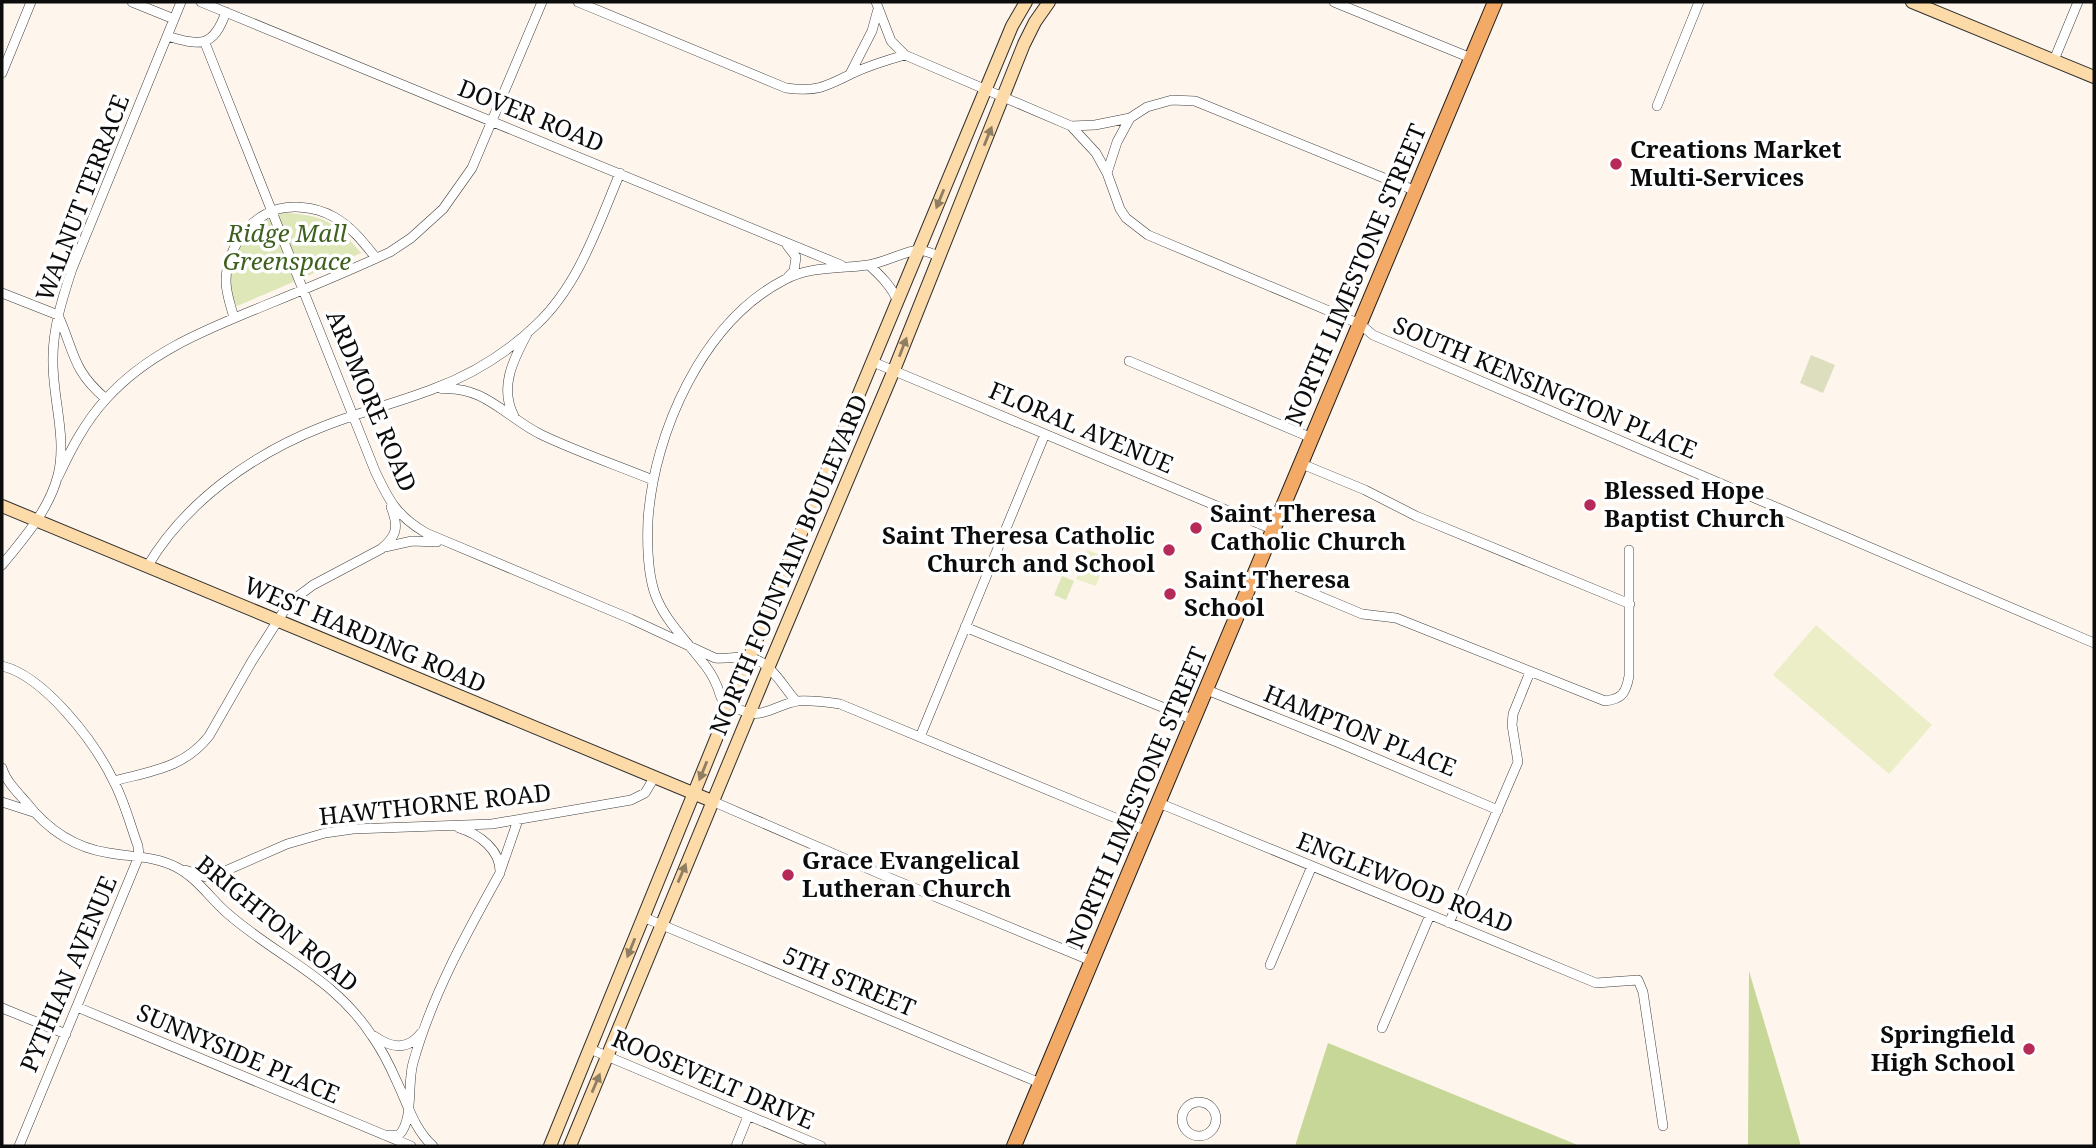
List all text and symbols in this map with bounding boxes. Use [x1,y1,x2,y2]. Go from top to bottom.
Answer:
street label: DOVER ROAD [454,70,610,159]
street label: WALNUT TERRACE [27,89,136,306]
street label: NORTH LIMESTONE STREET [1276,118,1433,430]
one-way arrow [982,125,993,146]
place label: Creations Market Multi-Services [1630,132,1842,193]
marker: Creations Market Multi-Services [1608,156,1624,172]
one-way arrow [935,189,946,210]
park label: Ridge Mall Greenspace [223,216,351,277]
street label: ARDMORE ROAD [319,305,426,496]
street label: SOUTH KENSINGTON PLACE [1389,308,1703,466]
one-way arrow [897,336,908,357]
street label: FLORAL AVENUE [984,373,1179,480]
street label: NORTH FOUNTAIN BOULEVARD [701,389,874,740]
place label: Blessed Hope Baptist Church [1604,473,1785,534]
place label: Saint Theresa Catholic Church [1210,496,1406,557]
marker: Blessed Hope Baptist Church [1582,497,1598,513]
place label: Saint Theresa Catholic Church and School [882,518,1156,579]
marker: Saint Theresa Catholic Church [1188,520,1204,536]
marker: Saint Theresa Catholic Church and School [1161,542,1177,558]
place label: Saint Theresa School [1184,562,1350,623]
street label: WEST HARDING ROAD [239,568,492,700]
marker: Saint Theresa School [1162,586,1178,602]
street label: NORTH LIMESTONE STREET [1057,641,1214,953]
street label: HAMPTON PLACE [1259,676,1462,783]
one-way arrow [697,761,708,782]
street label: HAWTHORNE ROAD [317,775,553,832]
street label: ENGLEWOOD ROAD [1292,823,1519,940]
place label: Grace Evangelical Lutheran Church [802,843,1020,904]
street label: BRIGHTON ROAD [190,847,366,999]
one-way arrow [677,862,688,883]
marker: Grace Evangelical Lutheran Church [780,867,796,883]
street label: PYTHIAN AVENUE [11,870,124,1077]
one-way arrow [625,938,636,959]
street label: 5TH STREET [778,938,921,1023]
street label: SUNNYSIDE PLACE [132,995,345,1110]
place label: Springfield High School [1871,1017,2016,1078]
street label: ROOSEVELT DRIVE [607,1021,820,1136]
marker: Springfield High School [2021,1041,2037,1057]
one-way arrow [591,1073,602,1094]

